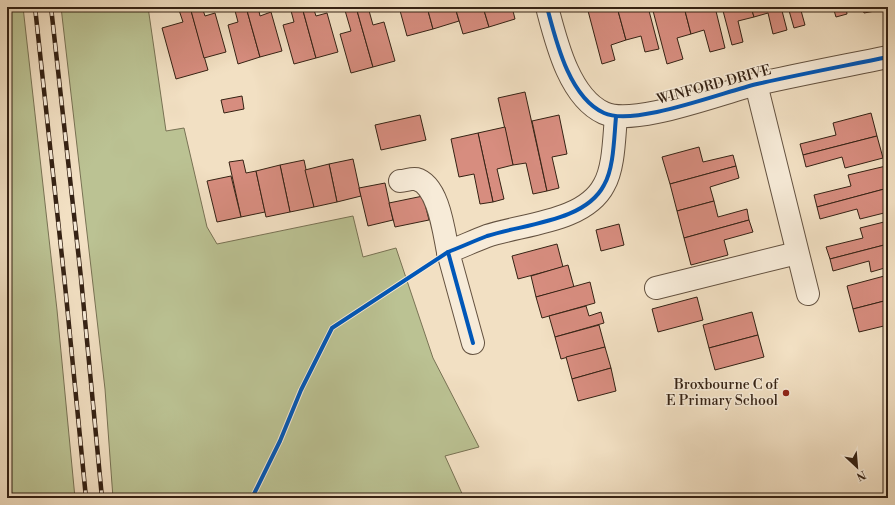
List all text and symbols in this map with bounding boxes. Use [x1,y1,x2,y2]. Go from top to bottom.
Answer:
street label: WINFORD DRIVE [654,61,773,109]
place label: Broxbourne C of E Primary School [666,376,779,410]
marker: Broxbourne C of E Primary School [781,388,791,398]
north arrow [837,447,877,487]
text: N [854,467,868,483]

